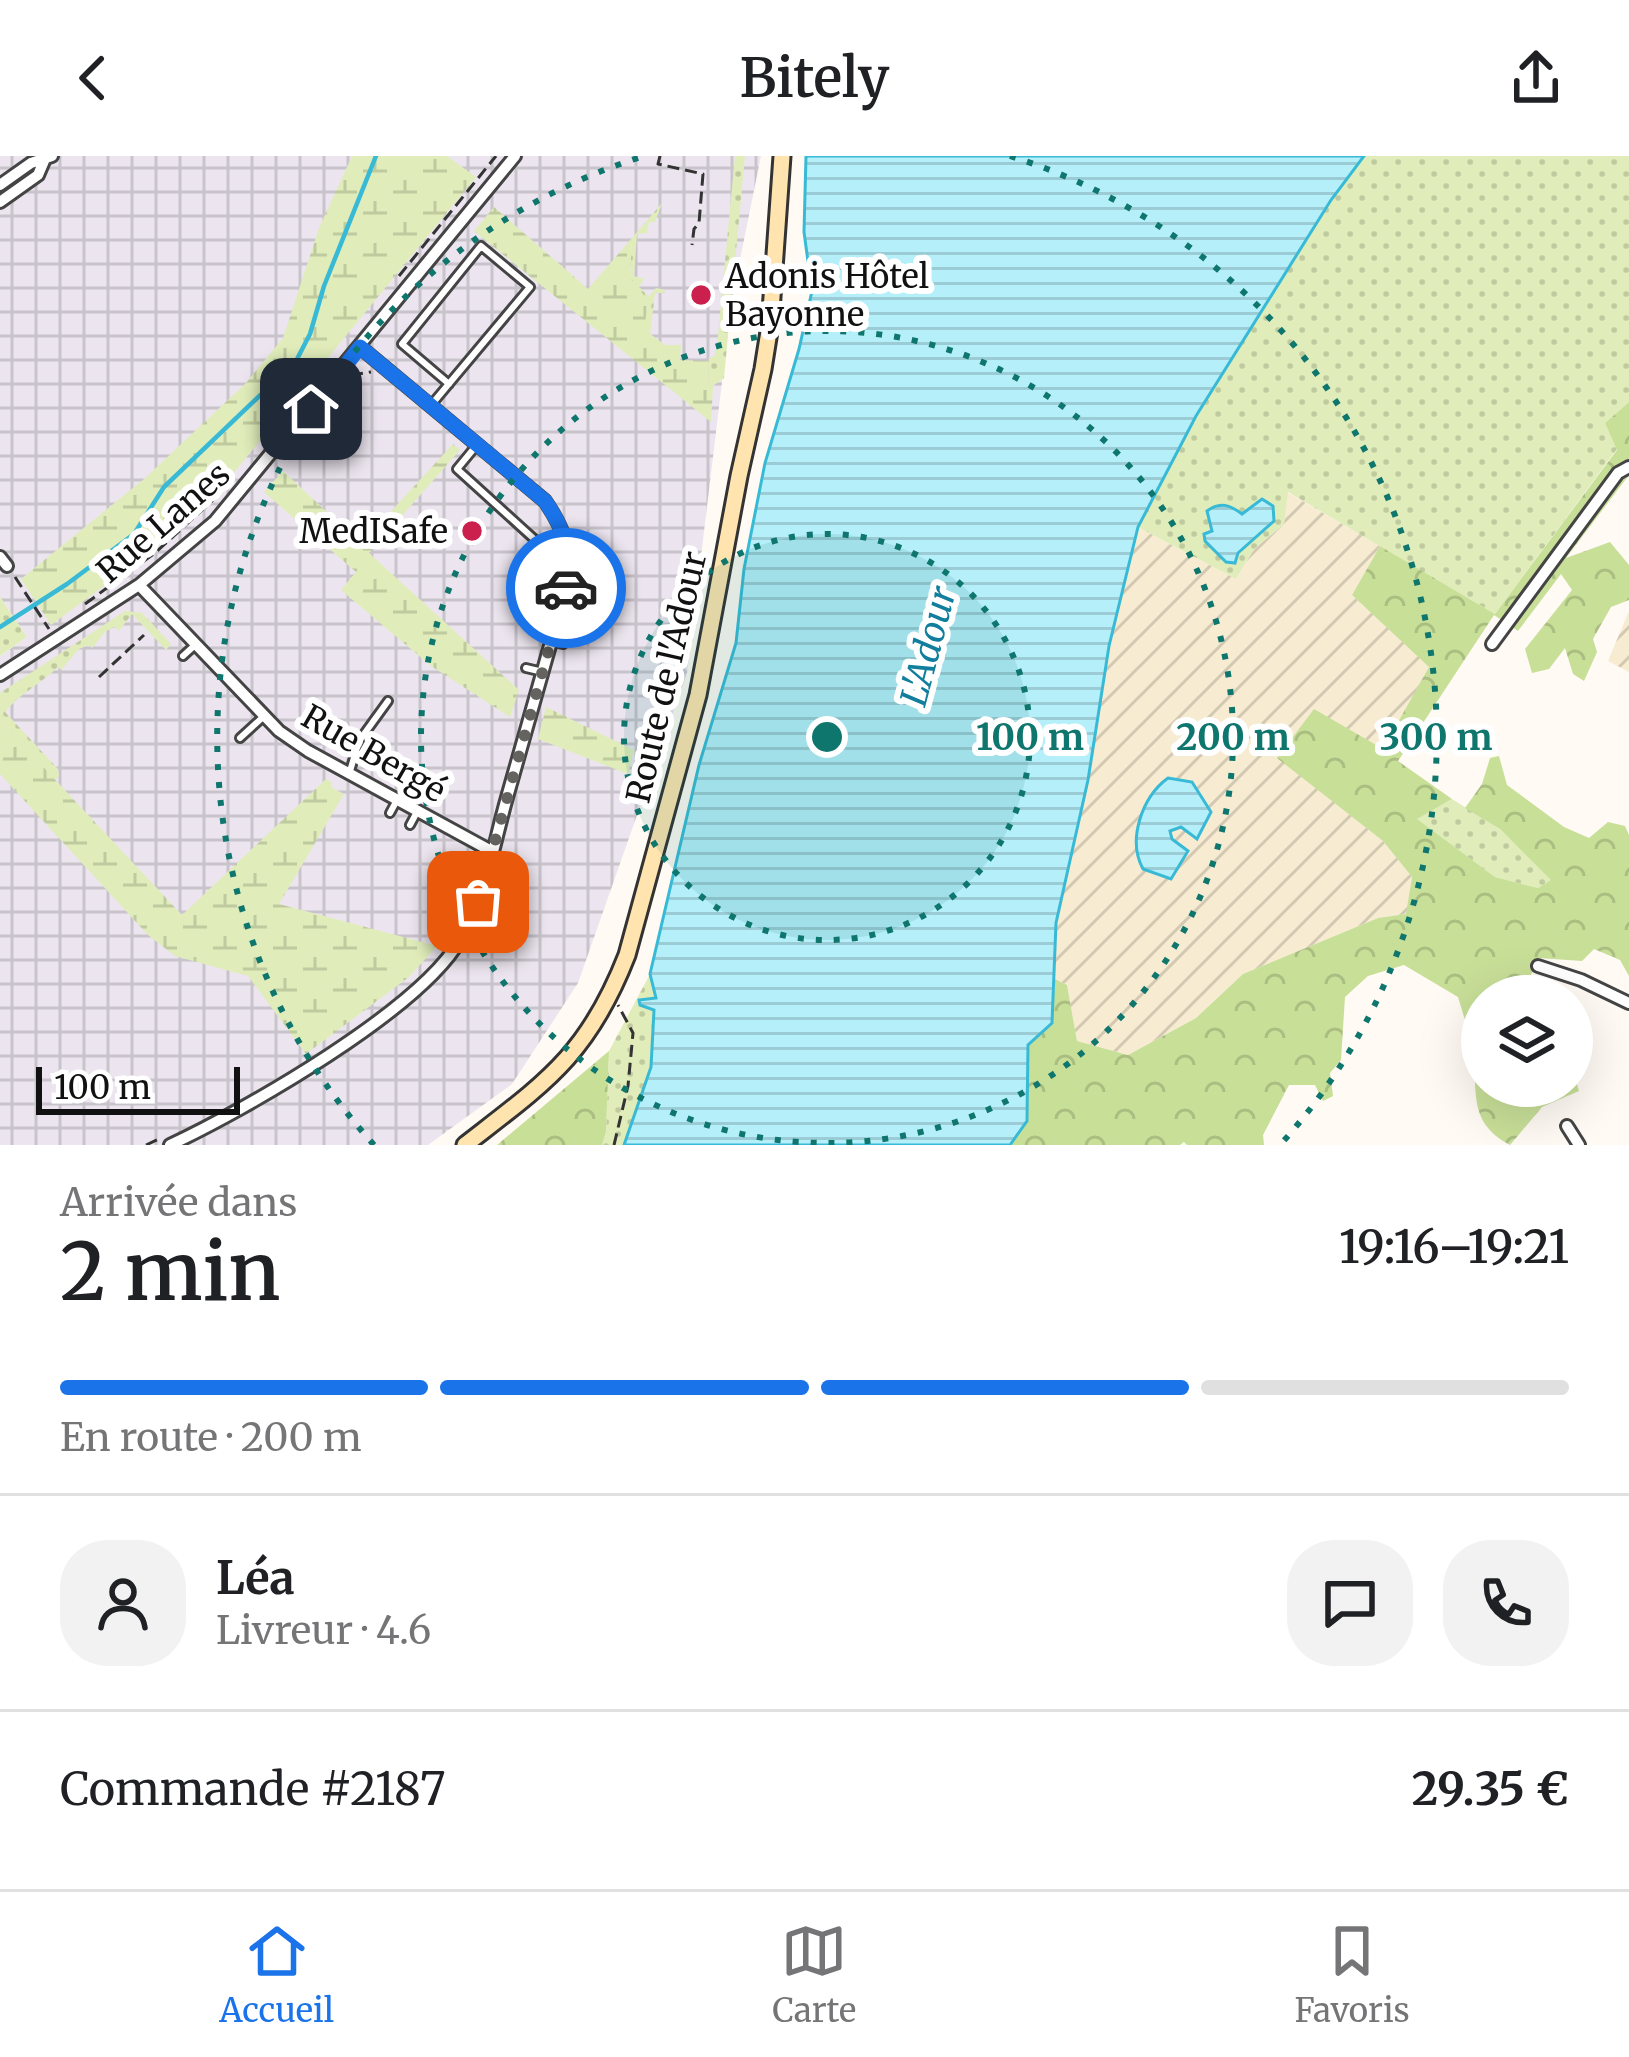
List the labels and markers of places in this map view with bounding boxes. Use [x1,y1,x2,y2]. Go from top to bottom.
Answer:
place label: Adonis Hôtel Bayonne [724,256,929,335]
marker: Adonis Hôtel Bayonne [688,282,714,308]
pin [260,358,362,460]
place label: MedISafe [299,511,448,552]
marker: MedISafe [459,518,485,544]
centre of rings [806,716,848,758]
pin [427,851,529,953]

